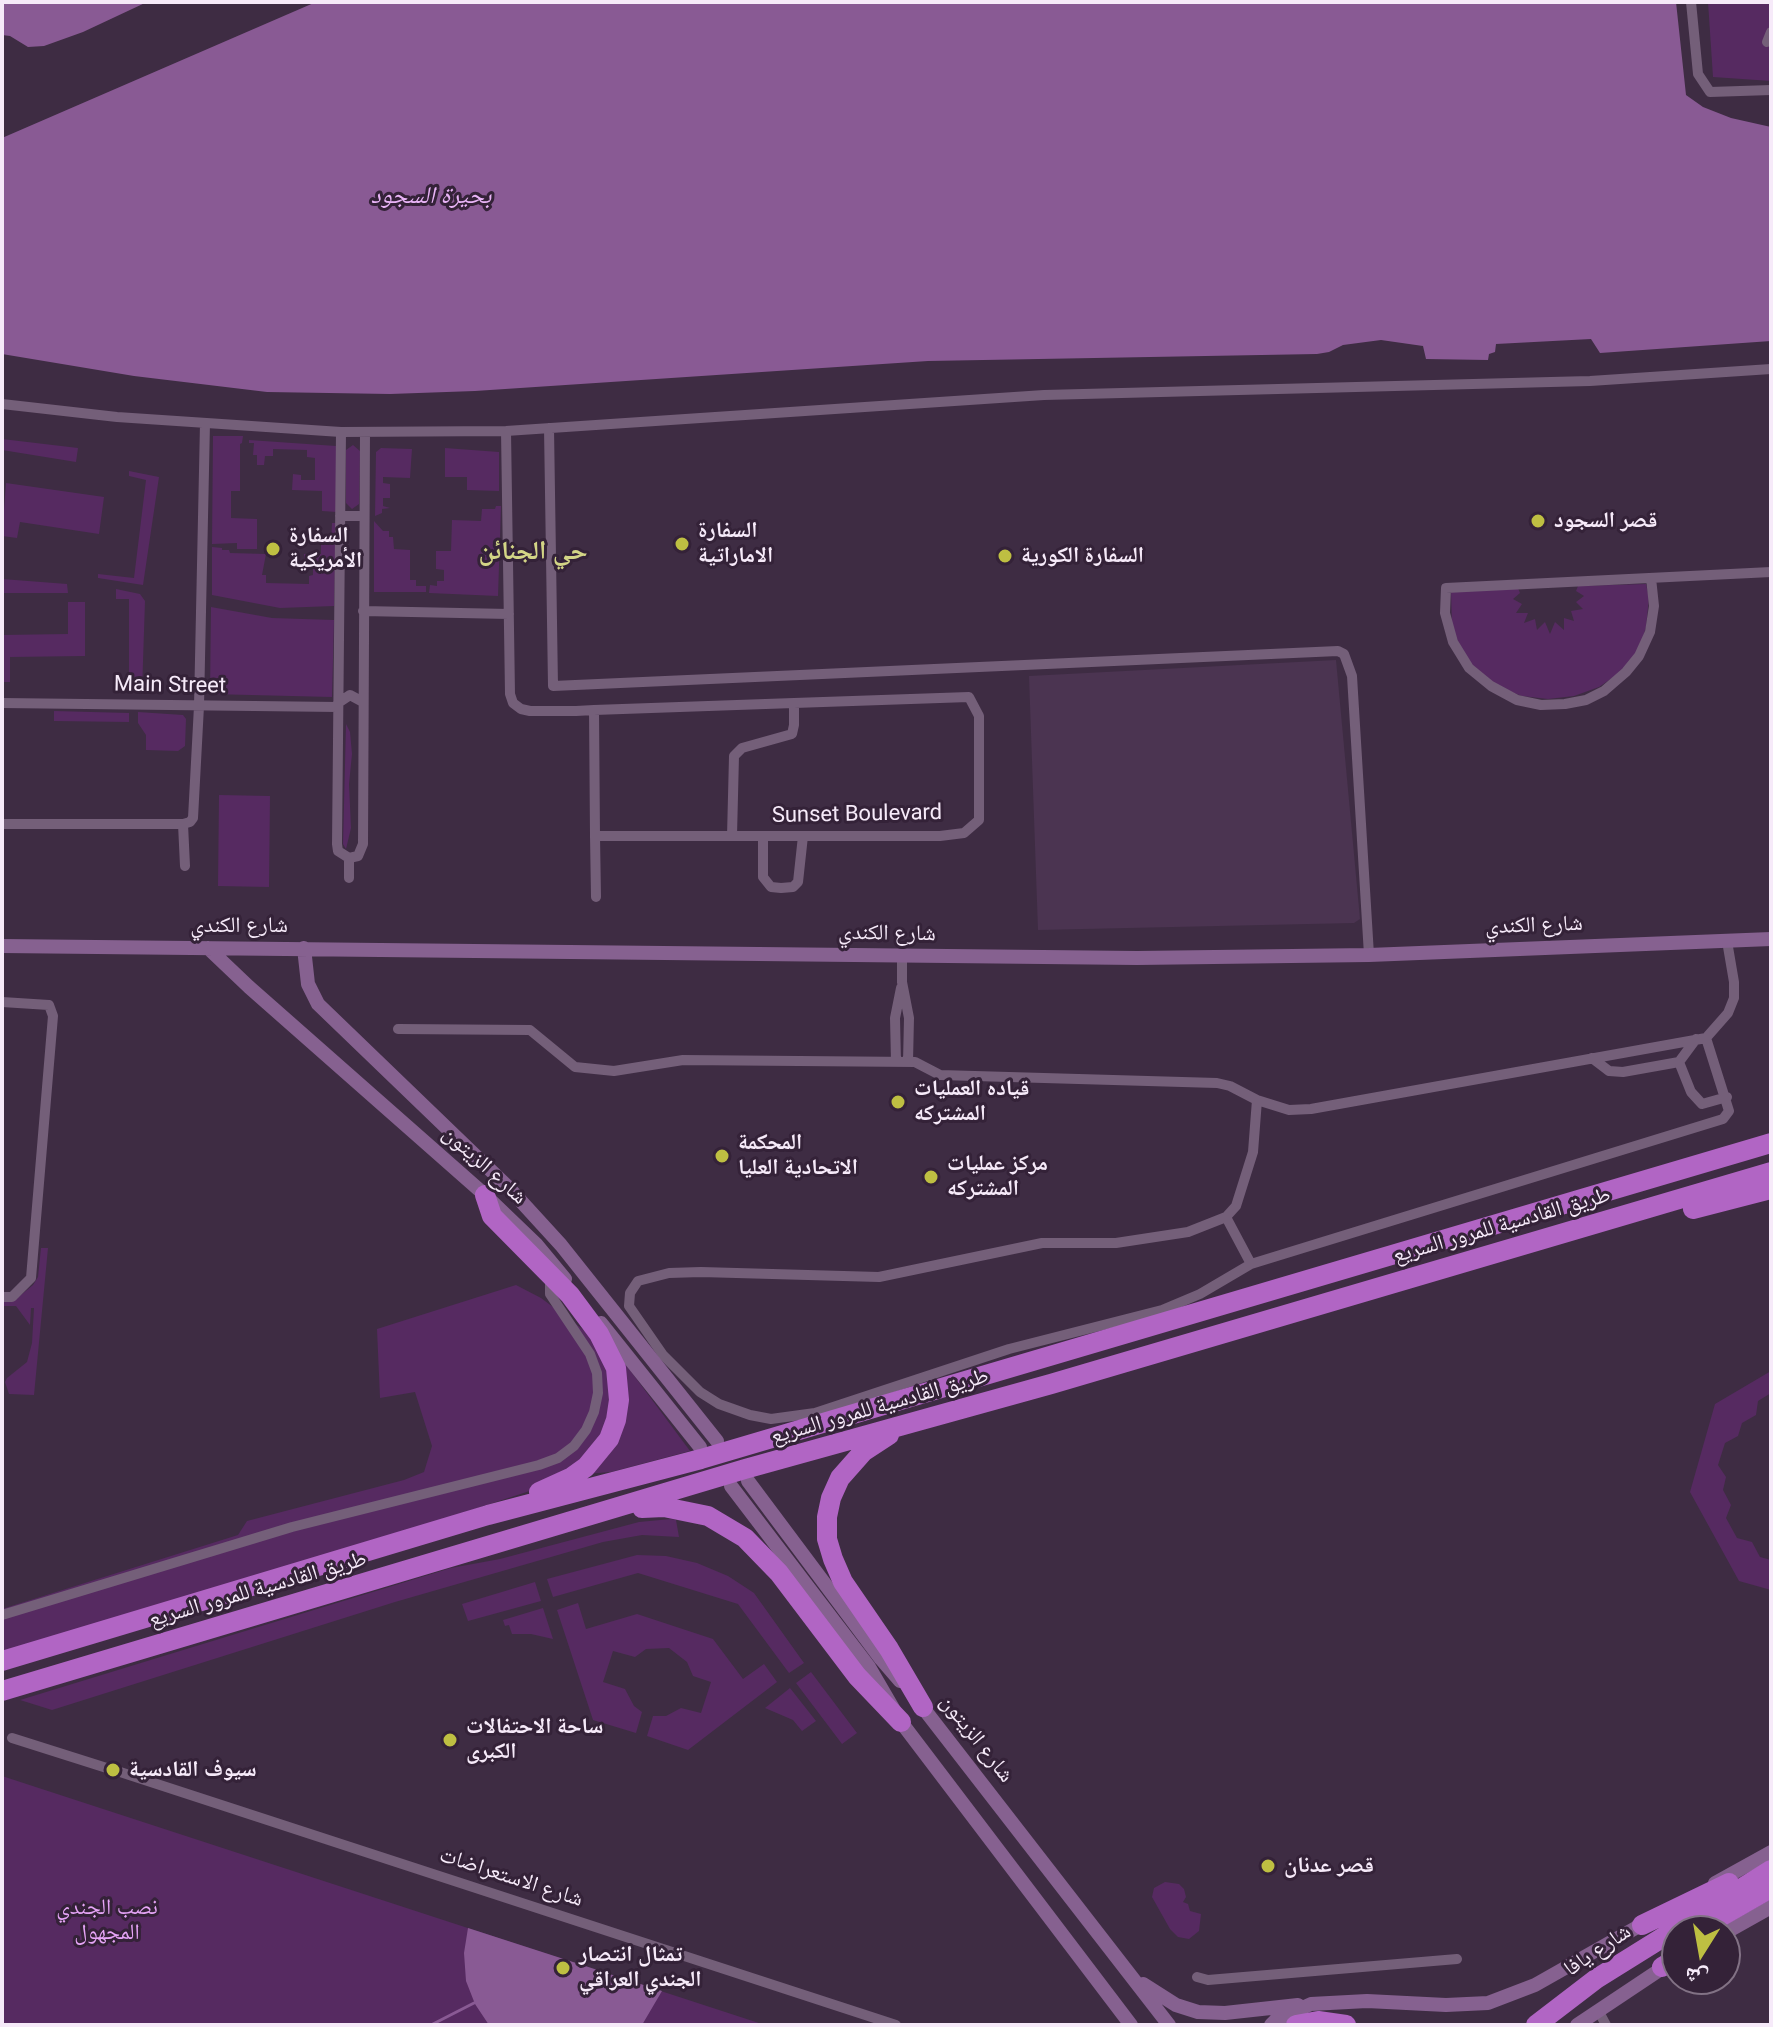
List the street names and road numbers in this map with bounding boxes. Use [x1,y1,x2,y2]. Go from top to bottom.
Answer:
street label: Main Street [114,672,226,700]
street label: Sunset Boulevard [772,800,942,830]
street label: شارع الكندي [1485,911,1583,941]
street label: شارع الكندي [190,913,288,939]
street label: شارع الكندي [838,920,936,948]
street label: شارع الزيتون [436,1121,532,1211]
street label: طريق القادسية للمرور السريع [1390,1182,1614,1270]
street label: طريق القادسية للمرور السريع [768,1363,992,1451]
street label: طريق القادسية للمرور السريع [146,1546,370,1634]
street label: شارع الزيتون [933,1690,1019,1788]
street label: شارع الاستعراضات [436,1842,586,1914]
street label: شارع يافا [1559,1919,1637,1983]

